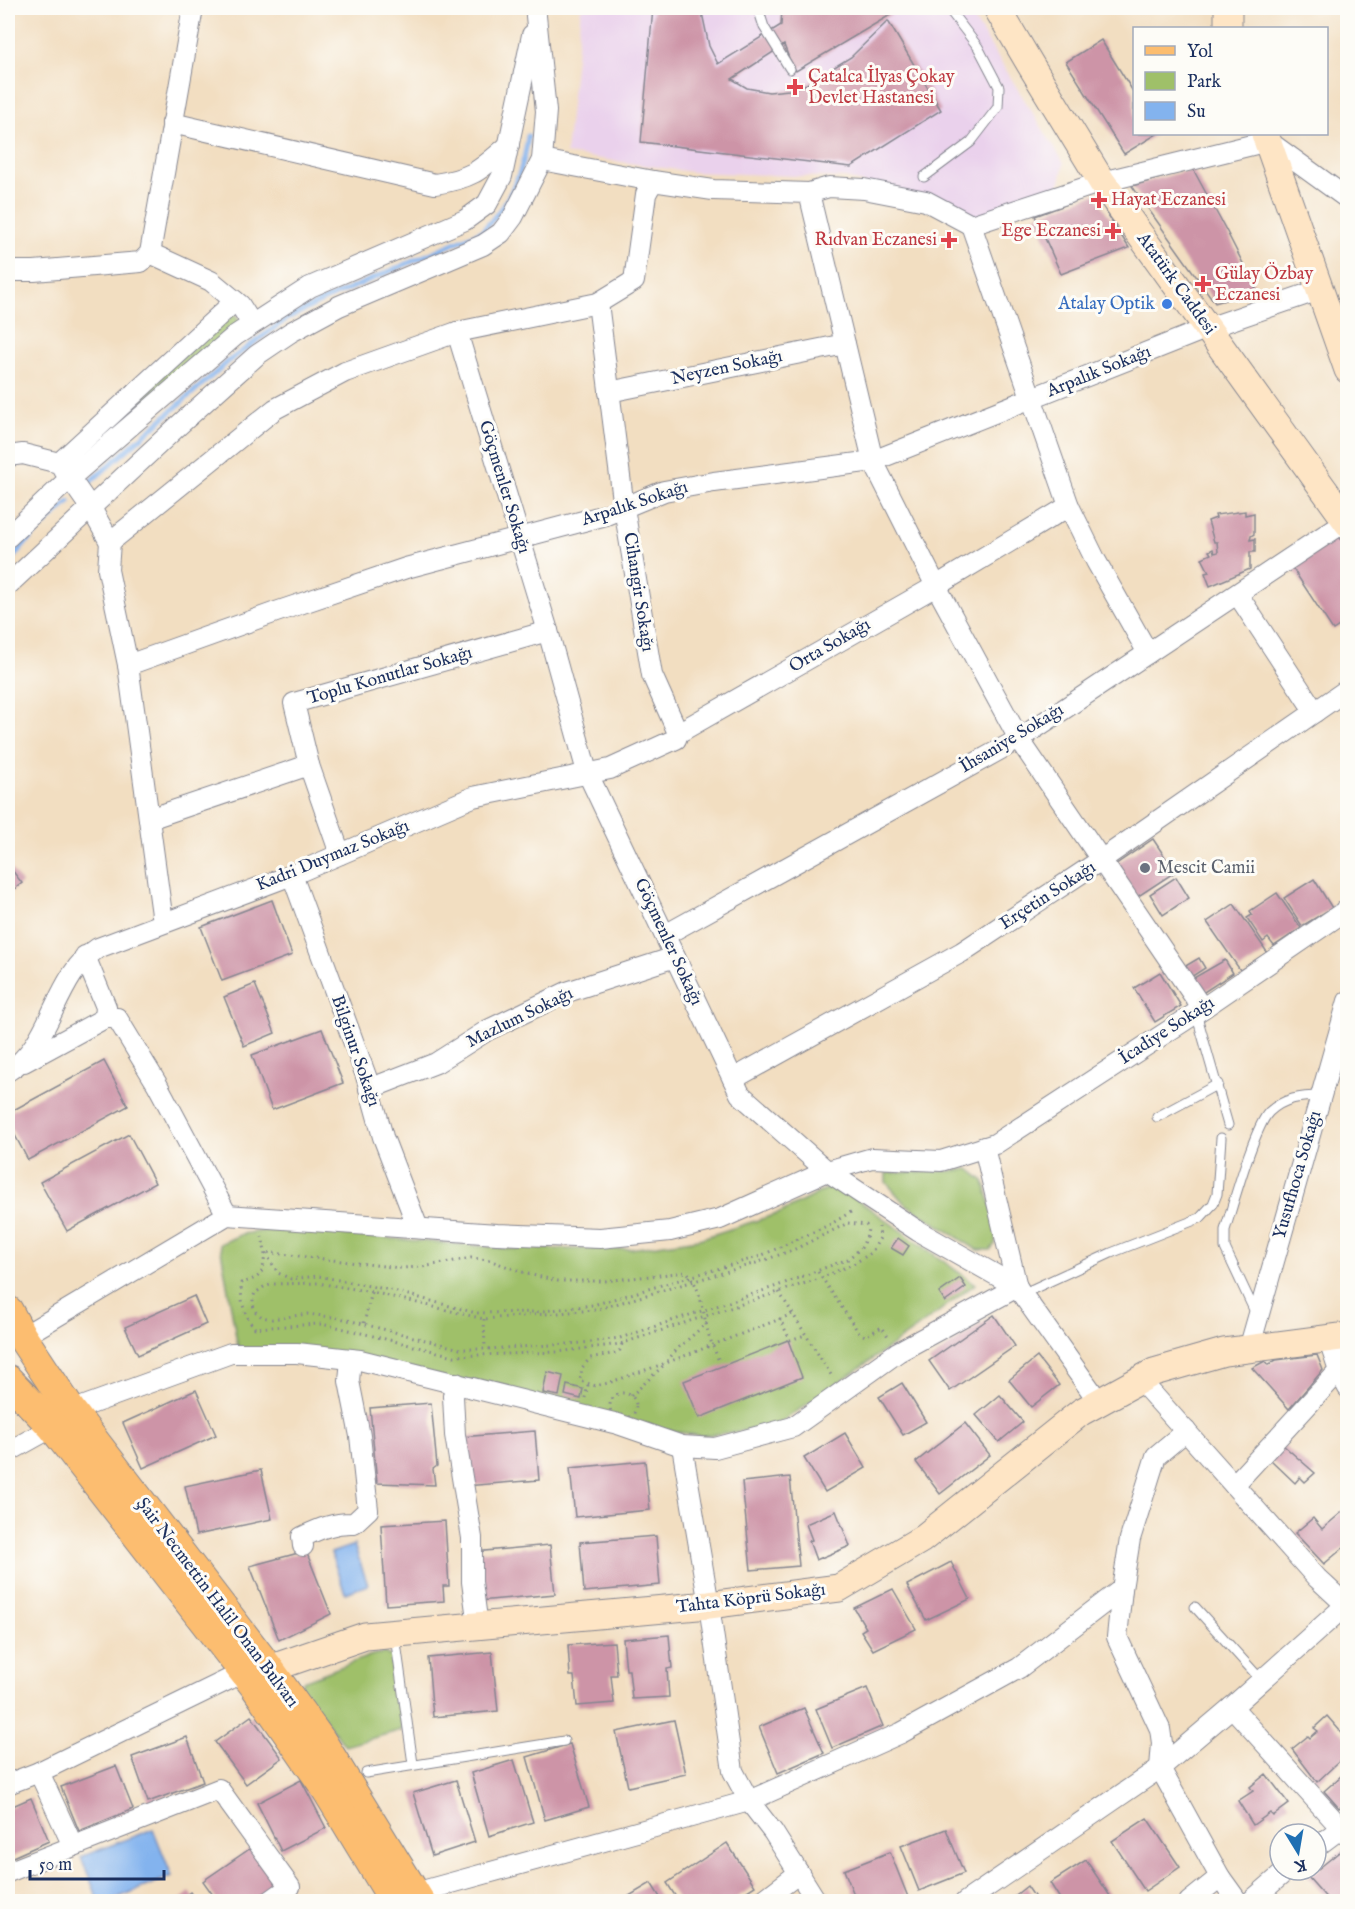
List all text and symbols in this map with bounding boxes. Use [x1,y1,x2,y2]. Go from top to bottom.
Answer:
legend [1133,27,1328,135]
text: Yol [1187,41,1213,64]
place label: Çatalca İlyas Çokay Devlet Hastanesi [808,65,955,110]
text: Park [1187,71,1222,94]
marker: Çatalca İlyas Çokay Devlet Hastanesi [786,78,804,96]
text: Su [1187,101,1206,124]
place label: Hayat Eczanesi [1111,189,1226,212]
marker: Hayat Eczanesi [1092,193,1106,207]
place label: Ege Eczanesi [1001,220,1101,243]
marker: Ege Eczanesi [1106,224,1120,238]
street label: Atatürk Caddesi [1131,227,1221,340]
place label: Rıdvan Eczanesi [815,229,937,252]
marker: Rıdvan Eczanesi [942,233,956,247]
place label: Gülay Özbay Eczanesi [1215,262,1313,307]
marker: Gülay Özbay Eczanesi [1196,277,1210,291]
place label: Atalay Optik [1057,293,1155,316]
marker: Atalay Optik [1160,297,1174,311]
street label: Arpalık Sokağı [1043,341,1155,404]
street label: Neyzen Sokağı [669,345,785,391]
street label: Göçmenler Sokağı [473,418,535,556]
street label: Arpalık Sokağı [578,476,691,532]
street label: Cihangir Sokağı [617,531,659,653]
street label: Orta Sokağı [785,613,875,679]
street label: Toplu Konutlar Sokağı [305,641,475,711]
street label: İhsaniye Sokağı [955,698,1068,779]
street label: Kadri Duymaz Sokağı [253,815,413,897]
street label: Erçetin Sokağı [995,856,1101,936]
place label: Mescit Camii [1157,857,1255,880]
marker: Mescit Camii [1138,861,1152,875]
street label: Göçmenler Sokağı [628,875,708,1010]
street label: Mazlum Sokağı [463,982,577,1054]
street label: İcadiye Sokağı [1114,991,1219,1070]
street label: Bilginur Sokağı [325,992,385,1110]
street label: Yusufhoca Sokağı [1269,1108,1327,1242]
street label: Şair Necmettin Halil Onan Bulvarı [130,1493,304,1713]
street label: Tahta Köprü Sokağı [675,1578,827,1620]
north arrow [1268,1822,1328,1882]
scale bar [30,1843,164,1881]
text: 50 m [39,1854,72,1877]
text: K [1291,1854,1308,1876]

